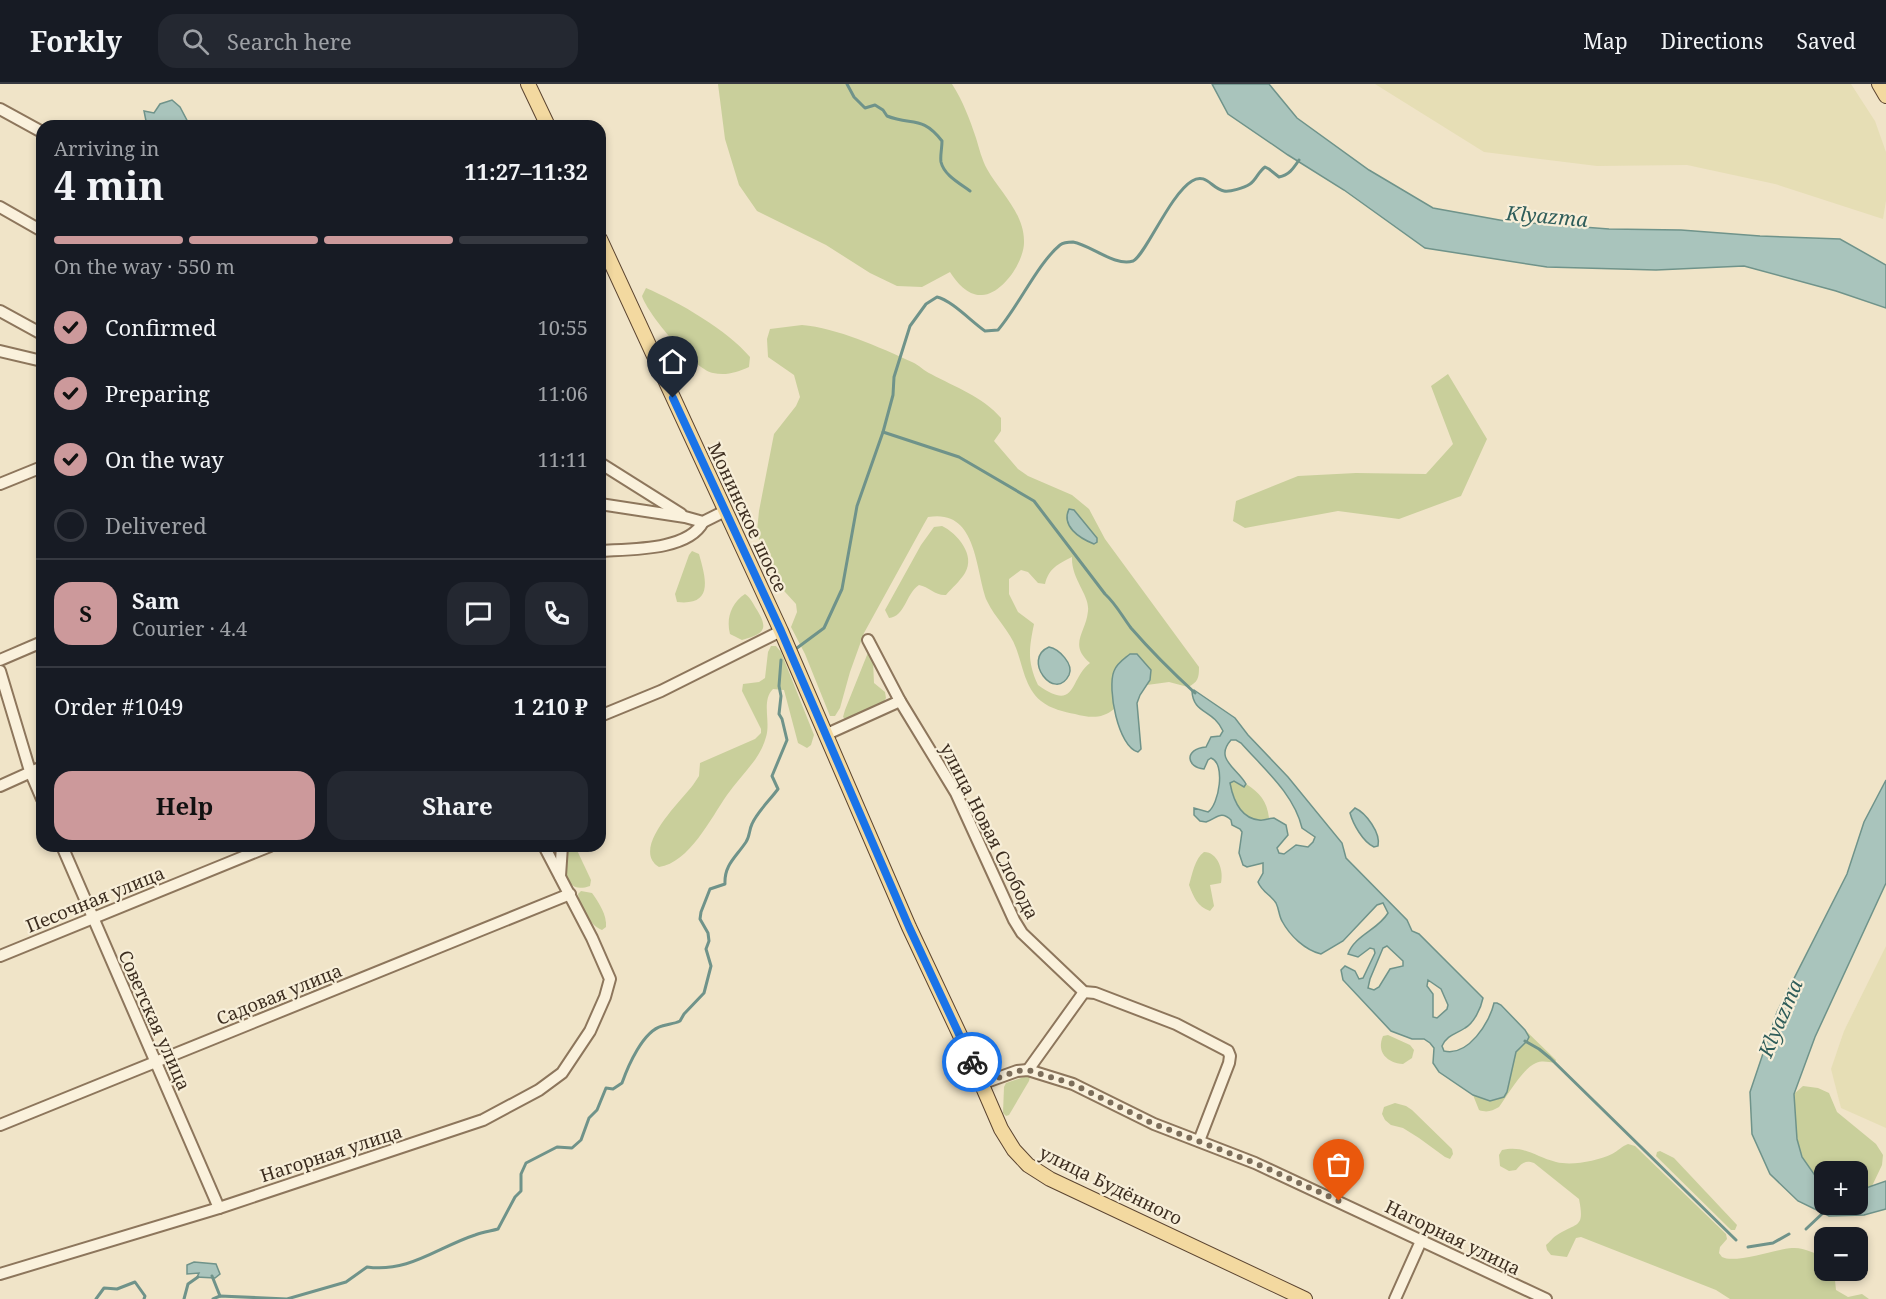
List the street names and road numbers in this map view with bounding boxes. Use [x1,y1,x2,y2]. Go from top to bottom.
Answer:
street label: Монинское шоссе [703,438,793,596]
street label: улица Новая Слобода [935,739,1045,923]
street label: Песочная улица [22,860,168,938]
street label: Советская улица [113,946,197,1094]
street label: Садовая улица [213,958,345,1030]
street label: Нагорная улица [257,1119,405,1187]
street label: улица Будённого [1036,1140,1186,1230]
street label: Нагорная улица [1381,1194,1525,1280]

